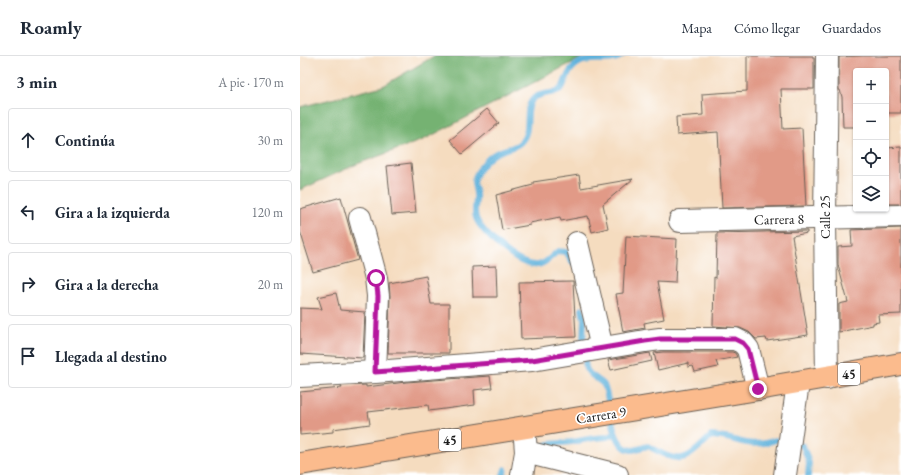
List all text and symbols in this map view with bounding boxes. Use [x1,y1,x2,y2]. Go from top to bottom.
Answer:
text: Roamly [20,15,82,40]
text: Mapa [681,19,712,37]
text: Cómo llegar [734,19,800,37]
text: Guardados [822,19,881,37]
map controls [853,68,889,212]
button: + [853,68,889,104]
text: 3 min [16,71,57,93]
text: A pie · 170 m [218,74,284,91]
button: − [853,104,889,140]
icon: ahead [17,129,39,151]
text: Continúa [55,131,115,150]
text: 30 m [258,132,283,149]
button: locate [853,140,889,176]
button: layers [853,176,889,212]
street label: Calle 25 [816,195,834,239]
icon: left [17,201,39,223]
text: Gira a la izquierda [55,203,170,222]
text: 120 m [252,204,283,221]
street label: Carrera 8 [754,210,804,228]
route start [367,269,385,287]
icon: right [17,273,39,295]
text: Gira a la derecha [55,275,159,294]
text: 20 m [258,276,283,293]
icon: arrive [17,345,39,367]
text: Llegada al destino [55,347,167,366]
road number: 45 [838,363,860,385]
route end [749,380,767,398]
street label: Carrera 9 [575,402,627,428]
road number: 45 [439,429,461,451]

